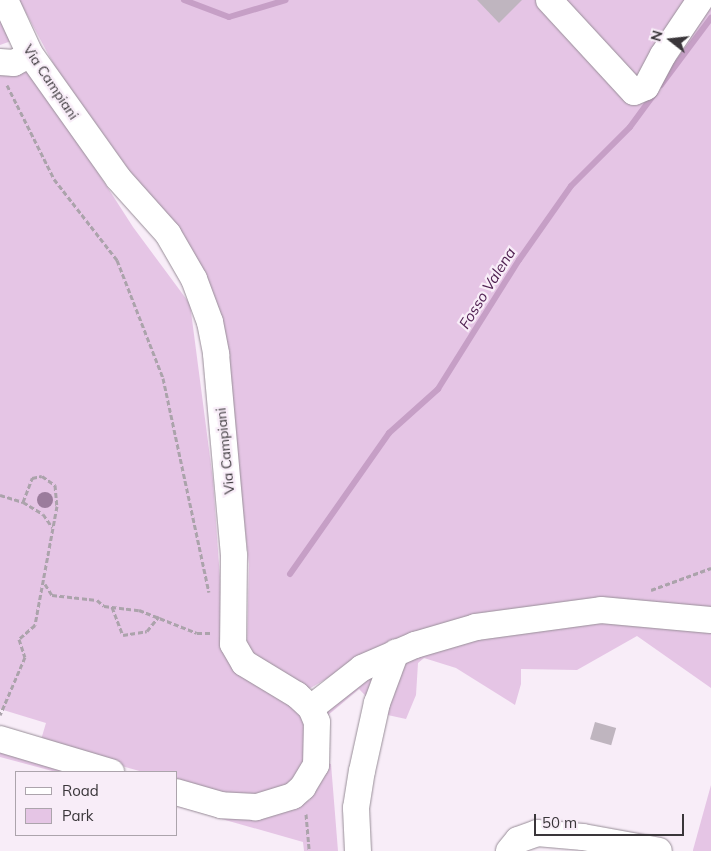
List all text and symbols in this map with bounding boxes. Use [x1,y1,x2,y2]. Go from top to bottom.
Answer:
north arrow [646,15,696,65]
text: N [646,28,667,43]
street label: Via Campiani [20,41,82,123]
water label: Fosso Valena [455,244,519,332]
street label: Via Campiani [212,407,238,495]
legend [15,771,178,836]
text: Road [62,781,99,800]
scale bar [536,804,686,836]
text: Park [62,806,94,825]
text: 50 m [542,813,577,832]

